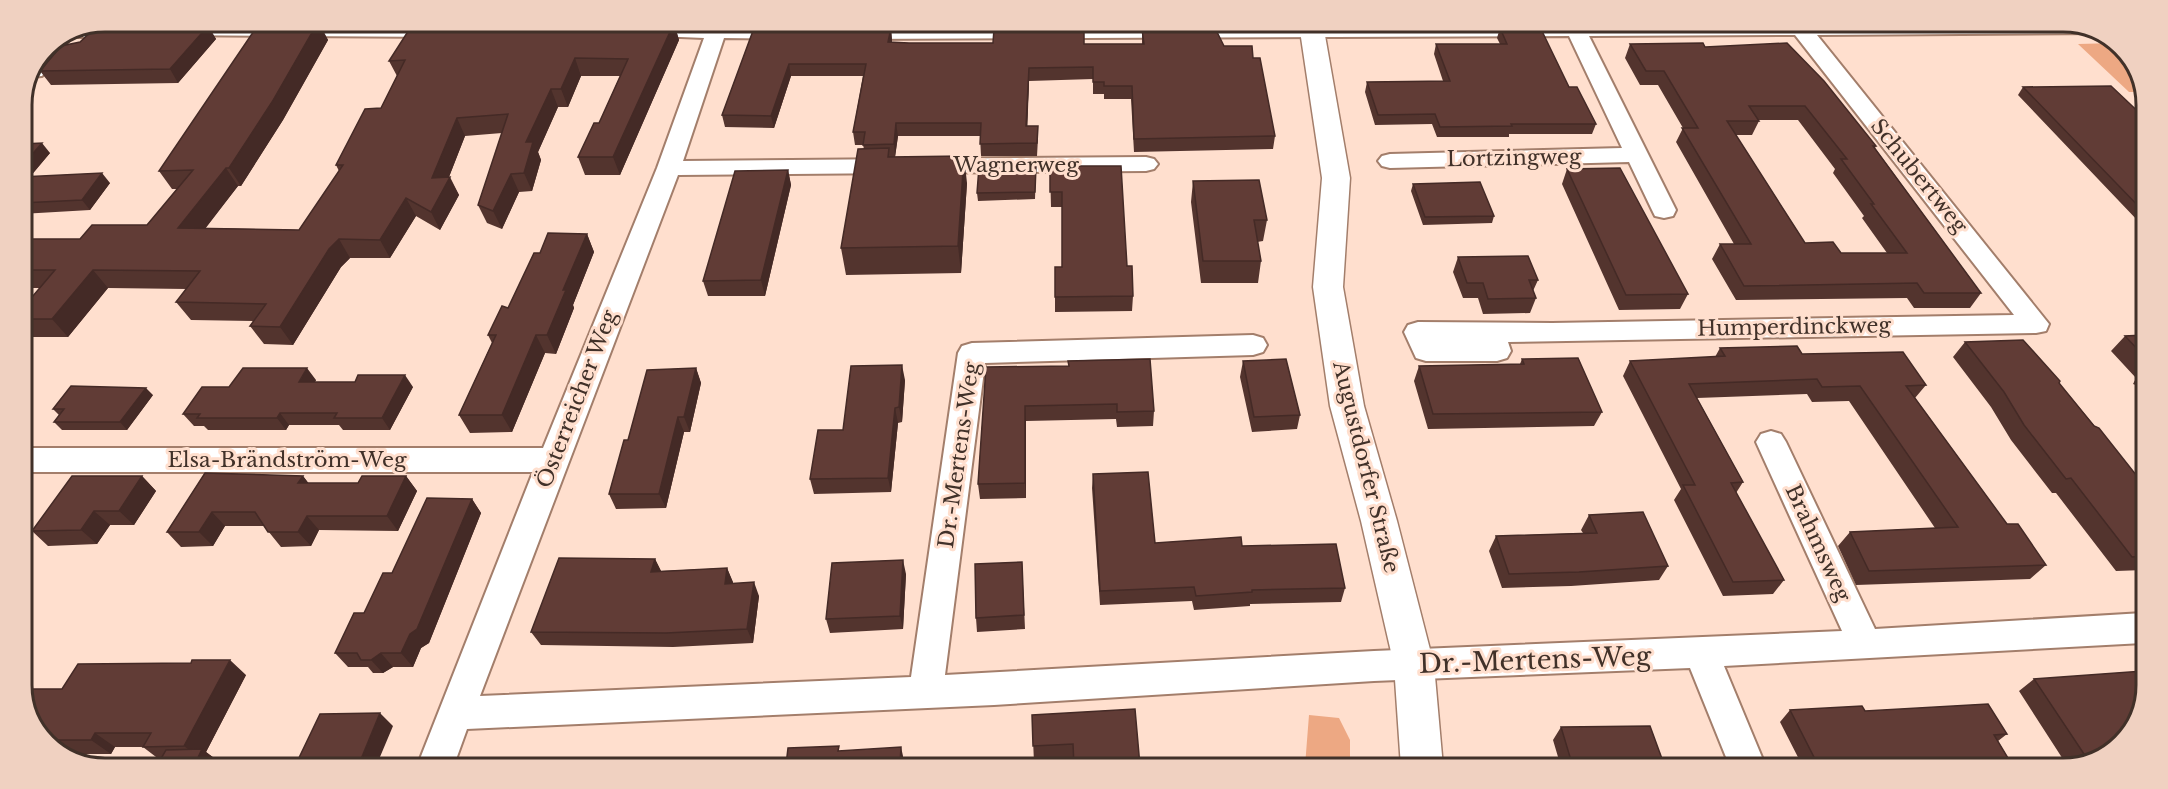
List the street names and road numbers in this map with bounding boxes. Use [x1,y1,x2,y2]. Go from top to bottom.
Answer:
street label: Schubertweg [1865,114,1973,239]
street label: Lortzingweg [1446,144,1582,172]
street label: Wagnerweg [952,152,1079,178]
street label: Österreicher Weg [531,306,623,492]
street label: Humperdinckweg [1697,312,1892,342]
street label: Augustdorfer Straße [1327,357,1405,576]
street label: Dr.-Mertens-Weg [933,360,985,550]
street label: Elsa-Brändström-Weg [167,447,407,473]
street label: Brahmsweg [1780,480,1857,606]
street label: Dr.-Mertens-Weg [1418,640,1652,680]

